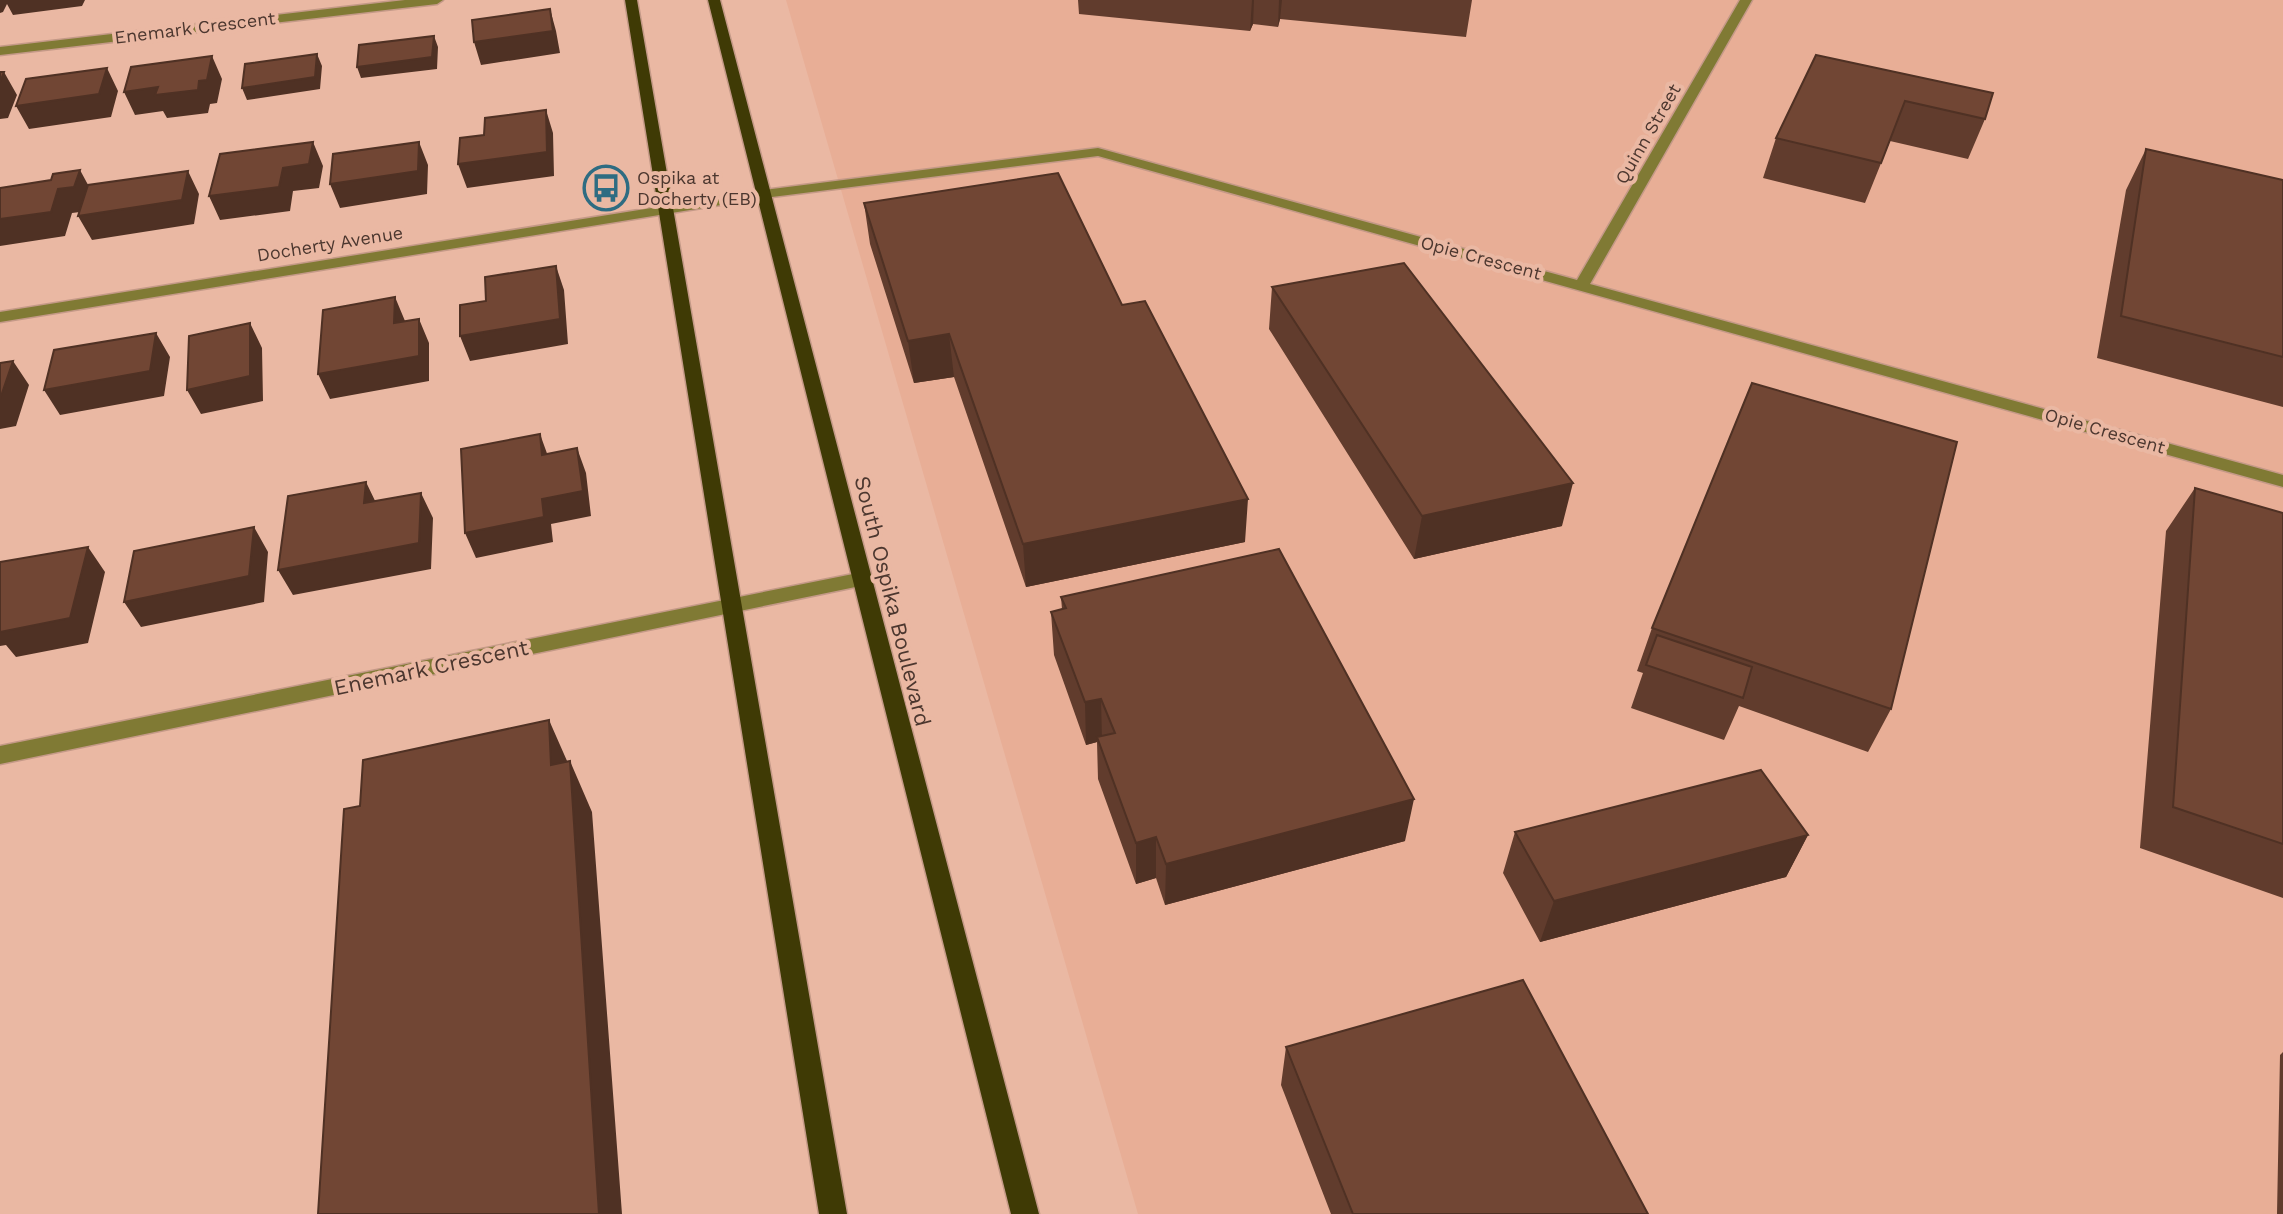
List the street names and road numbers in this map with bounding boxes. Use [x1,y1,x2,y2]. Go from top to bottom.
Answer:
street label: Enemark Crescent [113,7,277,48]
street label: Quinn Street [1610,80,1685,187]
street label: Docherty Avenue [255,222,404,265]
street label: Opie Crescent [1418,231,1544,284]
street label: Opie Crescent [2043,403,2168,458]
street label: South Ospika Boulevard [849,473,936,729]
street label: Enemark Crescent [332,635,531,700]

